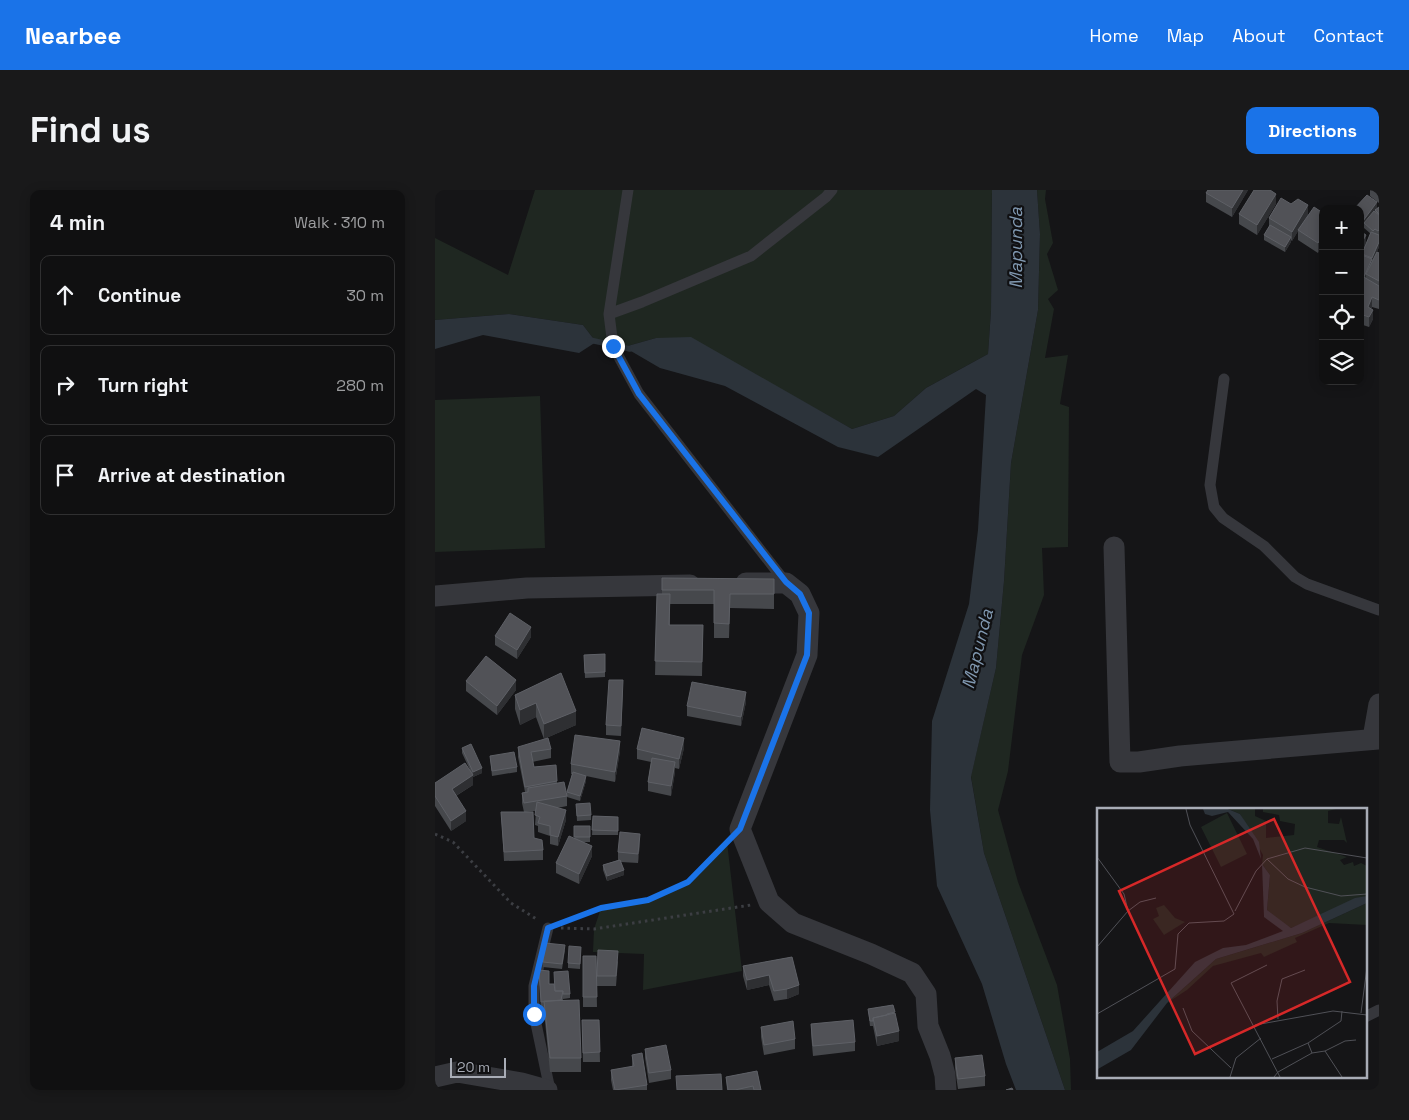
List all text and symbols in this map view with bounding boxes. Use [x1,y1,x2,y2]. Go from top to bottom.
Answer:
text: Nearbee [25,20,121,51]
text: Home [1090,24,1139,47]
text: Map [1167,24,1204,47]
text: About [1232,24,1286,47]
text: Contact [1314,24,1384,47]
button: Directions [1246,107,1379,154]
text: Find us [30,108,151,152]
map controls [1319,205,1364,385]
button: + [1319,205,1364,250]
water label: Mapunda [1004,207,1027,289]
text: 4 min [50,209,105,236]
text: Walk · 310 m [294,212,385,233]
button: − [1319,250,1364,295]
icon: ahead [51,281,79,309]
text: Continue [98,283,181,308]
text: 30 m [346,285,384,306]
button: locate [1319,295,1364,340]
route end [602,335,625,358]
button: layers [1319,340,1364,385]
icon: right [51,371,79,399]
text: Turn right [98,373,188,398]
text: 280 m [336,375,384,396]
icon: arrive [51,461,79,489]
text: Arrive at destination [98,463,286,488]
water label: Mapunda [956,606,998,691]
inset map [1097,808,1367,1078]
route start [523,1003,546,1026]
scale bar [450,1055,506,1078]
text: 20 m [457,1058,490,1076]

